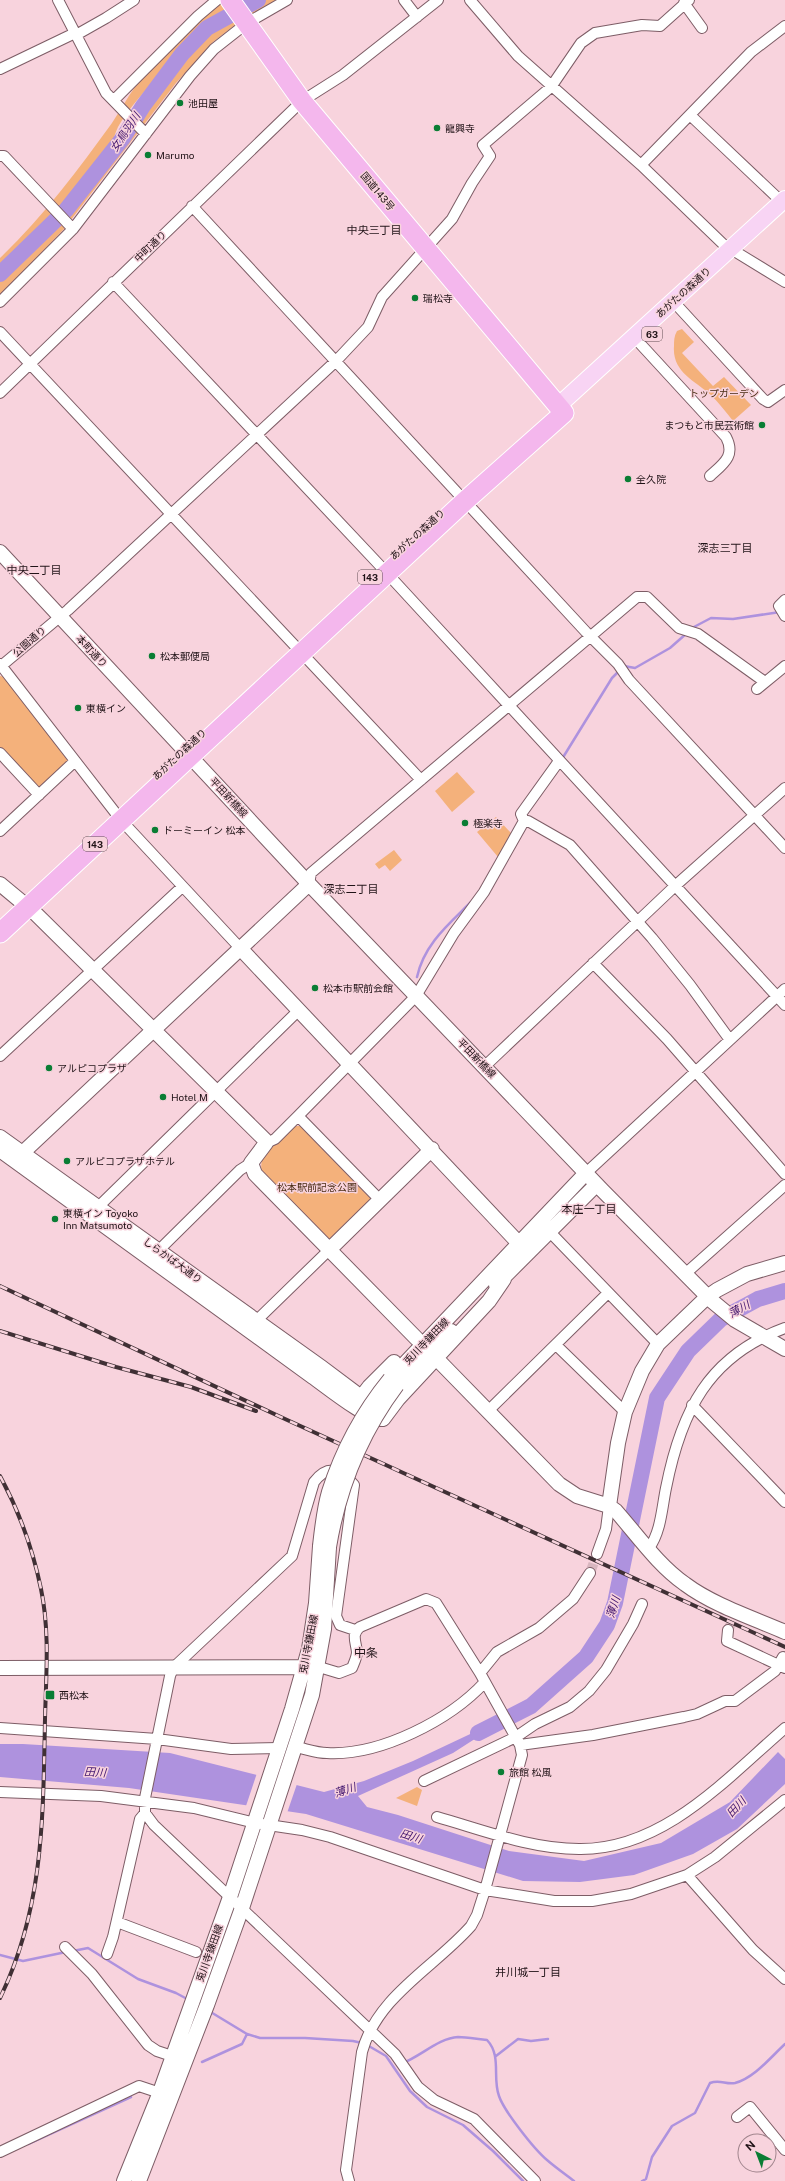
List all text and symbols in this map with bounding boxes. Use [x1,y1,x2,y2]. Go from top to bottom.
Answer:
place label: 池田屋 [188,97,218,109]
marker: 池田屋 [175,98,185,108]
water label: 女鳥羽川 [108,110,143,154]
place label: 龍興寺 [445,122,475,134]
marker: 龍興寺 [432,123,442,133]
place label: Marumo [156,149,195,161]
marker: Marumo [143,150,153,160]
street label: 国道143号 [358,169,398,213]
district label: 中央三丁目 [347,224,402,236]
street label: 中町通り [131,228,169,264]
street label: あがたの森通り [653,264,713,320]
place label: 瑞松寺 [423,292,453,304]
marker: 瑞松寺 [410,293,420,303]
road number: 63 [642,327,662,341]
park label: トップガーデン [689,387,759,399]
place label: まつもと市民芸術館 [664,419,754,431]
marker: まつもと市民芸術館 [757,420,767,430]
place label: 全久院 [636,473,666,485]
marker: 全久院 [623,474,633,484]
street label: あがたの森通り [387,506,447,562]
district label: 深志三丁目 [698,542,753,554]
district label: 中央二丁目 [7,564,62,576]
road number: 143 [358,570,382,584]
street label: 公園通り [10,623,48,659]
street label: 本町通り [74,632,110,670]
place label: 松本郵便局 [160,650,210,662]
marker: 松本郵便局 [147,651,157,661]
place label: 東横イン [86,702,126,714]
marker: 東横イン [73,703,83,713]
street label: あがたの森通り [149,726,209,782]
street label: 平田新橋線 [208,775,250,819]
place label: 極楽寺 [473,817,503,829]
marker: 極楽寺 [460,818,470,828]
place label: ドーミーイン 松本 [163,824,245,836]
marker: ドーミーイン 松本 [150,825,160,835]
road number: 143 [83,837,107,851]
district label: 深志二丁目 [324,883,379,895]
place label: 松本市駅前会館 [323,982,393,994]
marker: 松本市駅前会館 [310,983,320,993]
street label: 平田新橋線 [455,1036,499,1080]
place label: アルピコプラザ [57,1062,127,1074]
marker: アルピコプラザ [44,1063,54,1073]
place label: Hotel M [171,1091,208,1103]
marker: Hotel M [158,1092,168,1102]
place label: アルピコプラザホテル [75,1155,175,1167]
marker: アルピコプラザホテル [62,1156,72,1166]
park label: 松本駅前記念公園 [277,1181,357,1193]
district label: 本庄一丁目 [562,1203,617,1215]
place label: 東横イン Toyoko Inn Matsumoto [63,1207,139,1231]
marker: 東横イン Toyoko Inn Matsumoto [50,1214,60,1224]
street label: しらかば大通り [141,1235,205,1285]
water label: 薄川 [726,1298,752,1320]
street label: 兎川寺鎌田線 [401,1315,451,1367]
water label: 薄川 [604,1594,622,1619]
street label: 兎川寺鎌田線 [296,1613,320,1675]
district label: 中条 [354,1646,378,1660]
marker: 西松本 [44,1689,56,1701]
place label: 西松本 [59,1689,89,1701]
water label: 田川 [84,1765,107,1779]
place label: 旅館 松風 [509,1766,551,1778]
marker: 旅館 松風 [496,1767,506,1777]
water label: 薄川 [333,1781,358,1799]
water label: 田川 [724,1794,749,1819]
water label: 田川 [399,1827,424,1845]
street label: 兎川寺鎌田線 [193,1923,225,1983]
district label: 井川城一丁目 [495,1966,561,1978]
north arrow [737,2133,777,2173]
text: N [743,2138,758,2153]

